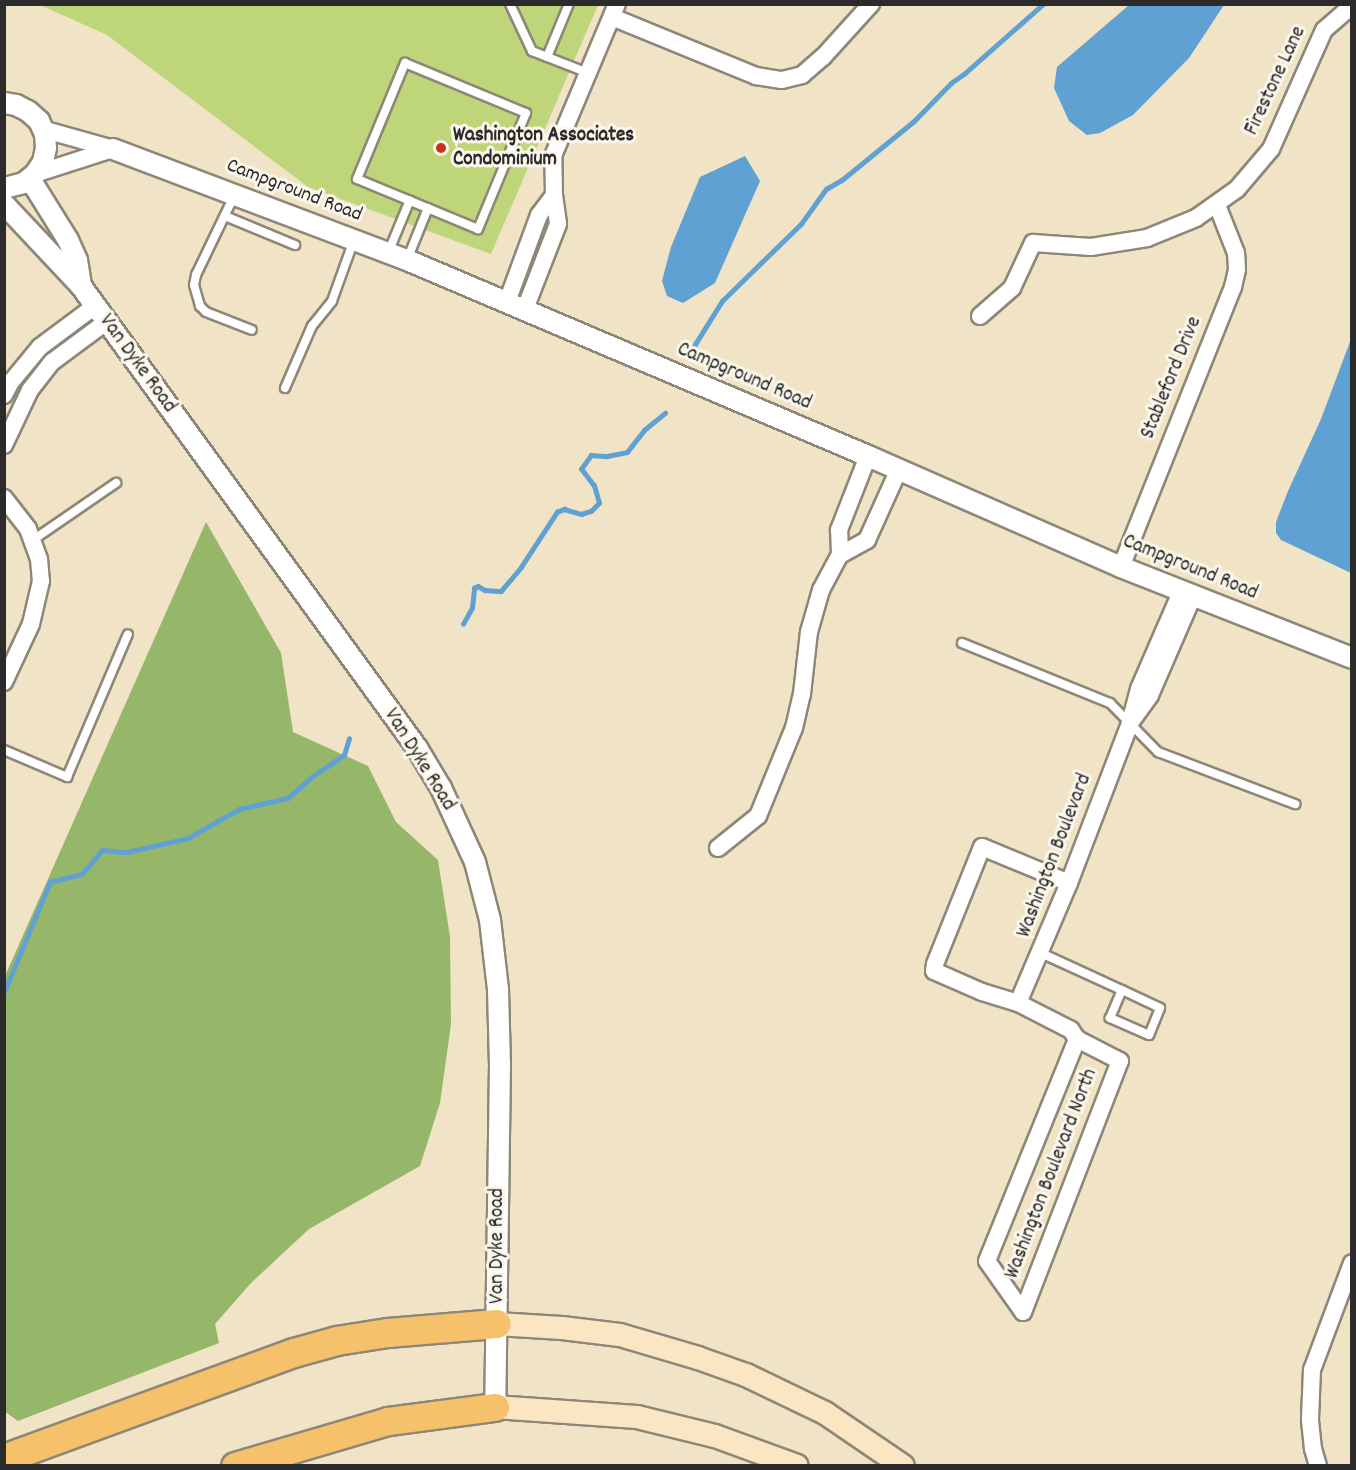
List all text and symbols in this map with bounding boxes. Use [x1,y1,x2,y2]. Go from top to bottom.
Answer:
street label: Firestone Lane [1240,23,1312,139]
place label: Washington Associates Condominium [453,123,634,173]
marker: Washington Associates Condominium [434,141,448,155]
street label: Campground Road [223,154,365,228]
street label: Van Dyke Road [93,310,181,418]
street label: Stableford Drive [1136,313,1208,443]
street label: Campground Road [673,337,815,417]
street label: Campground Road [1119,529,1261,607]
street label: Van Dyke Road [378,704,460,816]
street label: Washington Boulevard [1012,770,1098,942]
street label: Washington Boulevard North [1000,1065,1104,1283]
street label: Van Dyke Road [485,1188,511,1304]

